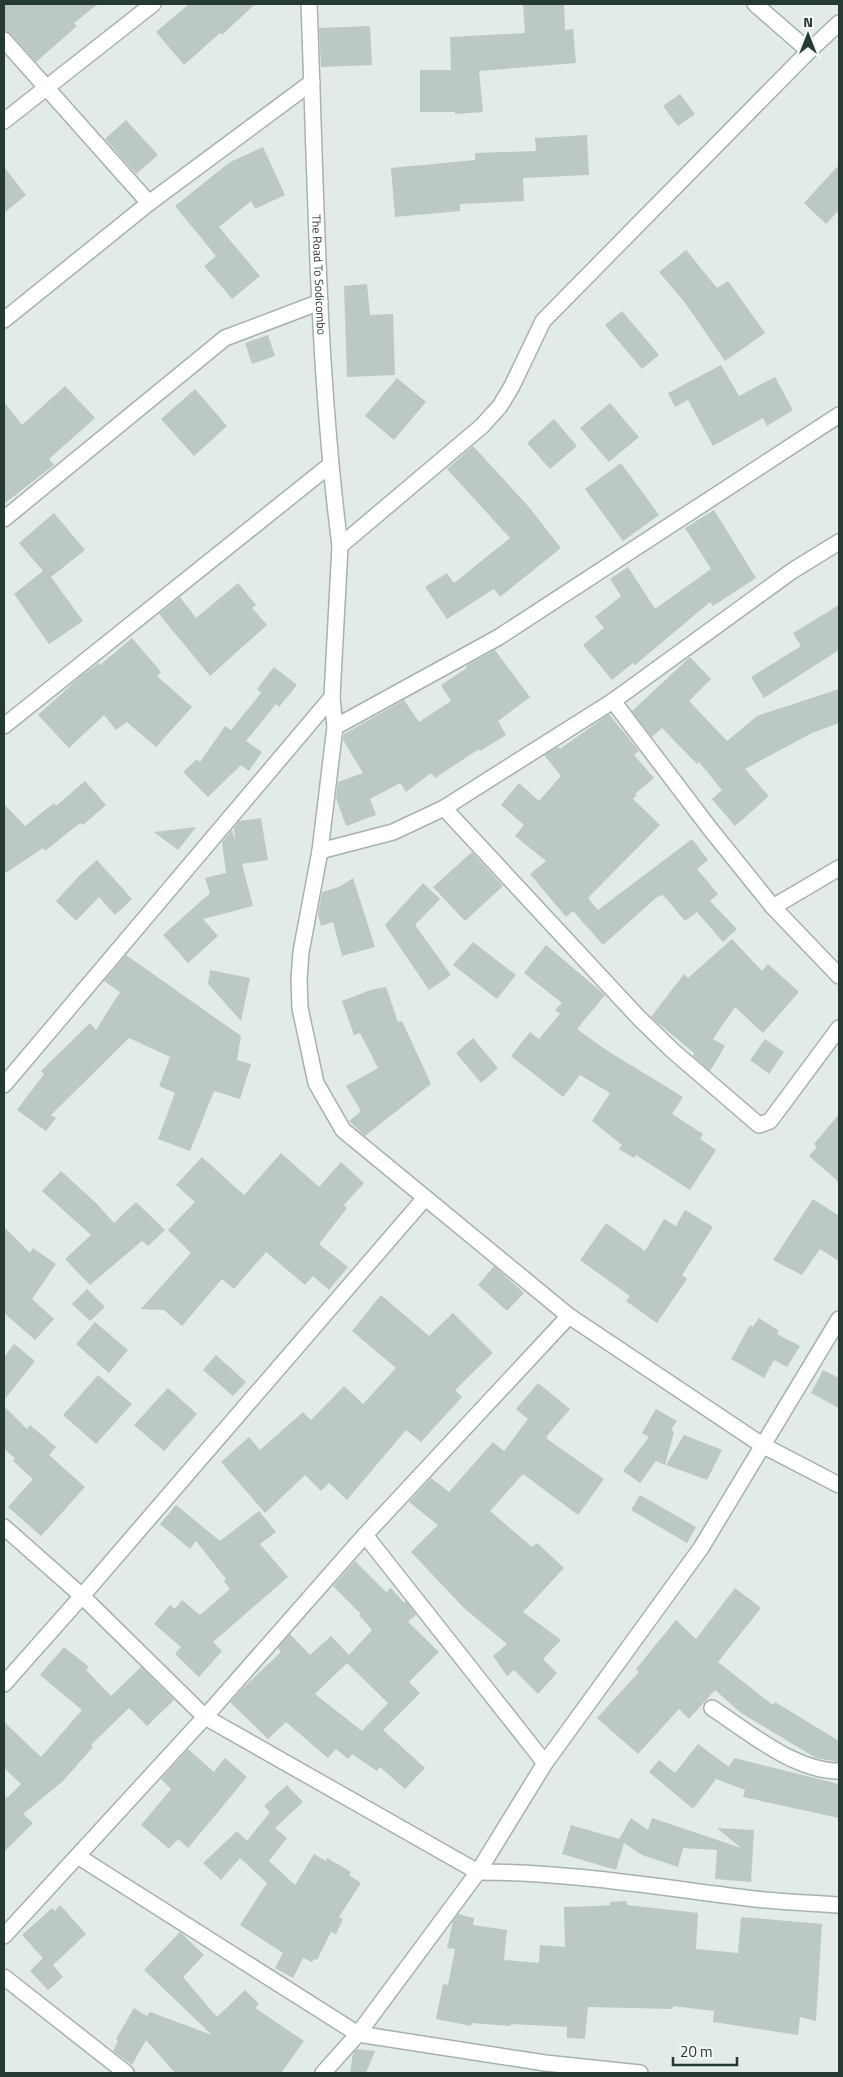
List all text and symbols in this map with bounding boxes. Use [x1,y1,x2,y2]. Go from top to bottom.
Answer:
north arrow [783,10,833,60]
text: N [803,11,813,32]
street label: The Road To Sodicombo [307,214,331,335]
scale bar [673,2034,737,2066]
text: 20 m [680,2040,713,2063]

